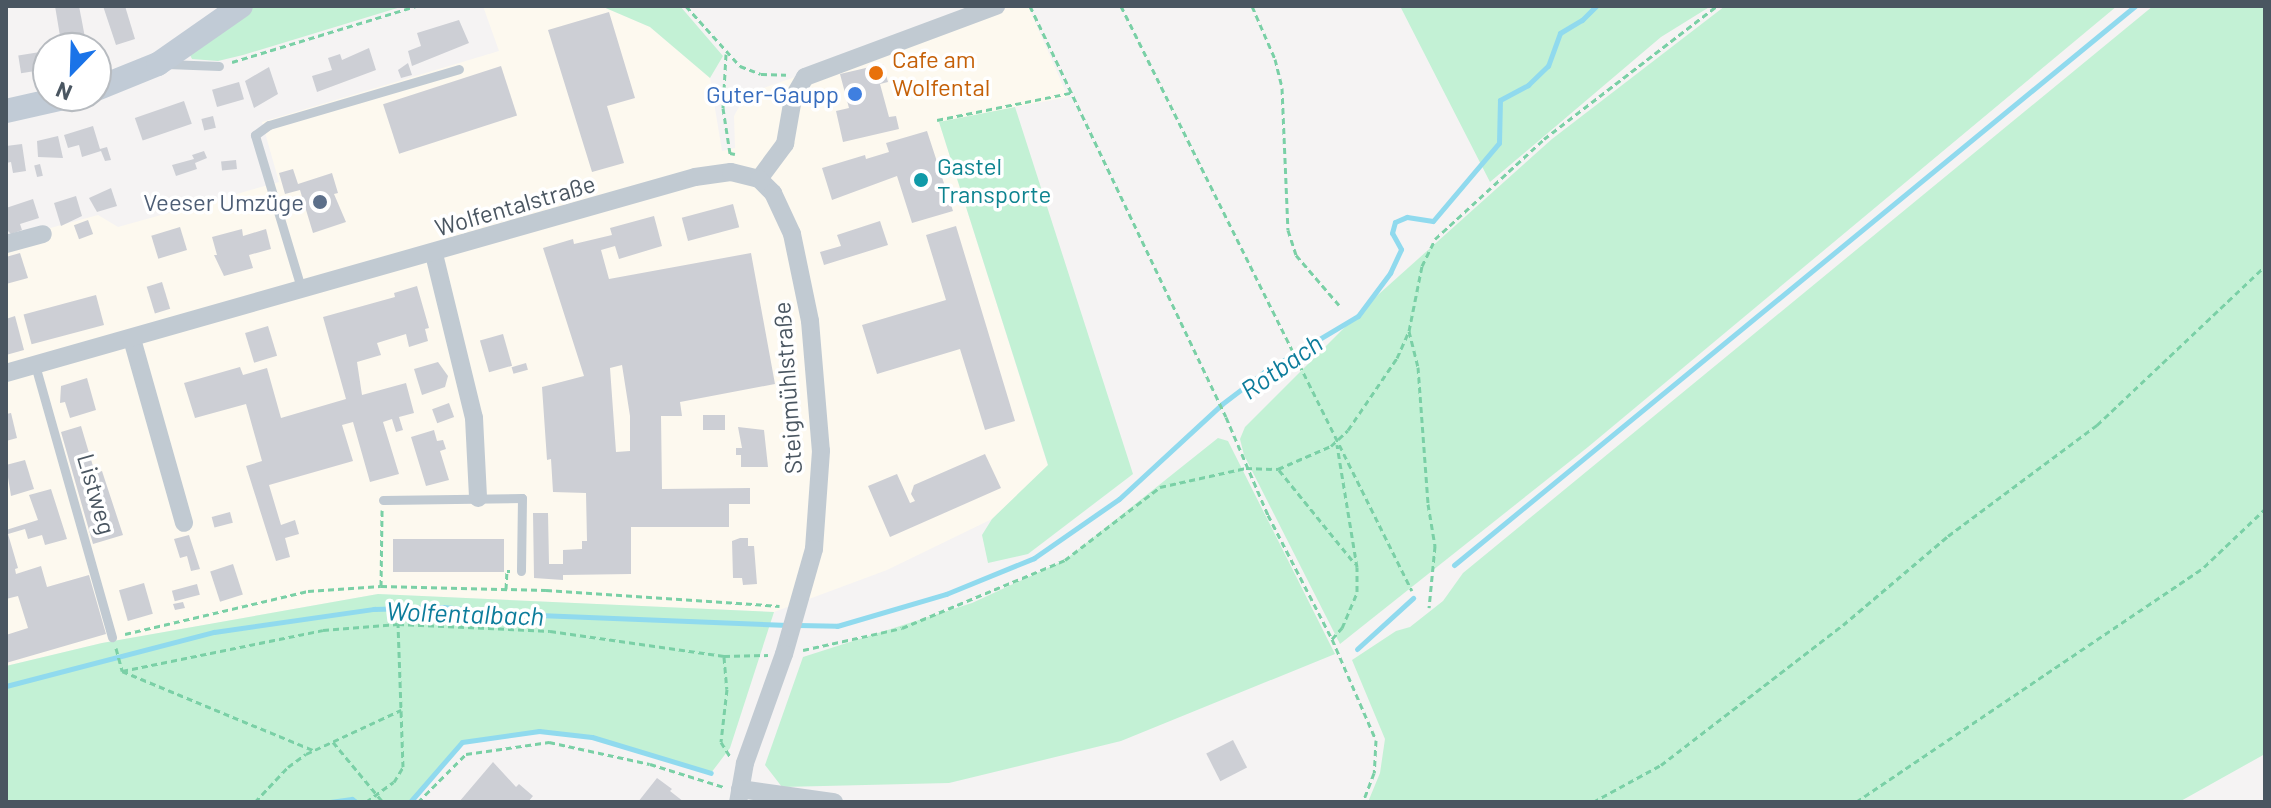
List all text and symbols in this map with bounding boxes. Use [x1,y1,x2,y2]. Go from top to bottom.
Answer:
north arrow [32,32,112,112]
place label: Cafe am Wolfental [892,45,990,101]
marker: Cafe am Wolfental [867,64,885,82]
text: N [52,77,75,107]
place label: Guter-Gaupp [706,80,839,108]
marker: Guter-Gaupp [846,85,864,103]
place label: Gastel Transporte [937,152,1051,208]
street label: Wolfentalstraße [431,168,599,242]
marker: Gastel Transporte [912,171,930,189]
place label: Veeser Umzüge [143,188,304,216]
marker: Veeser Umzüge [311,193,329,211]
street label: Steigmühlstraße [767,301,807,475]
water label: Rotbach [1234,327,1328,405]
street label: Listweg [72,450,122,538]
water label: Wolfentalbach [385,595,545,631]

